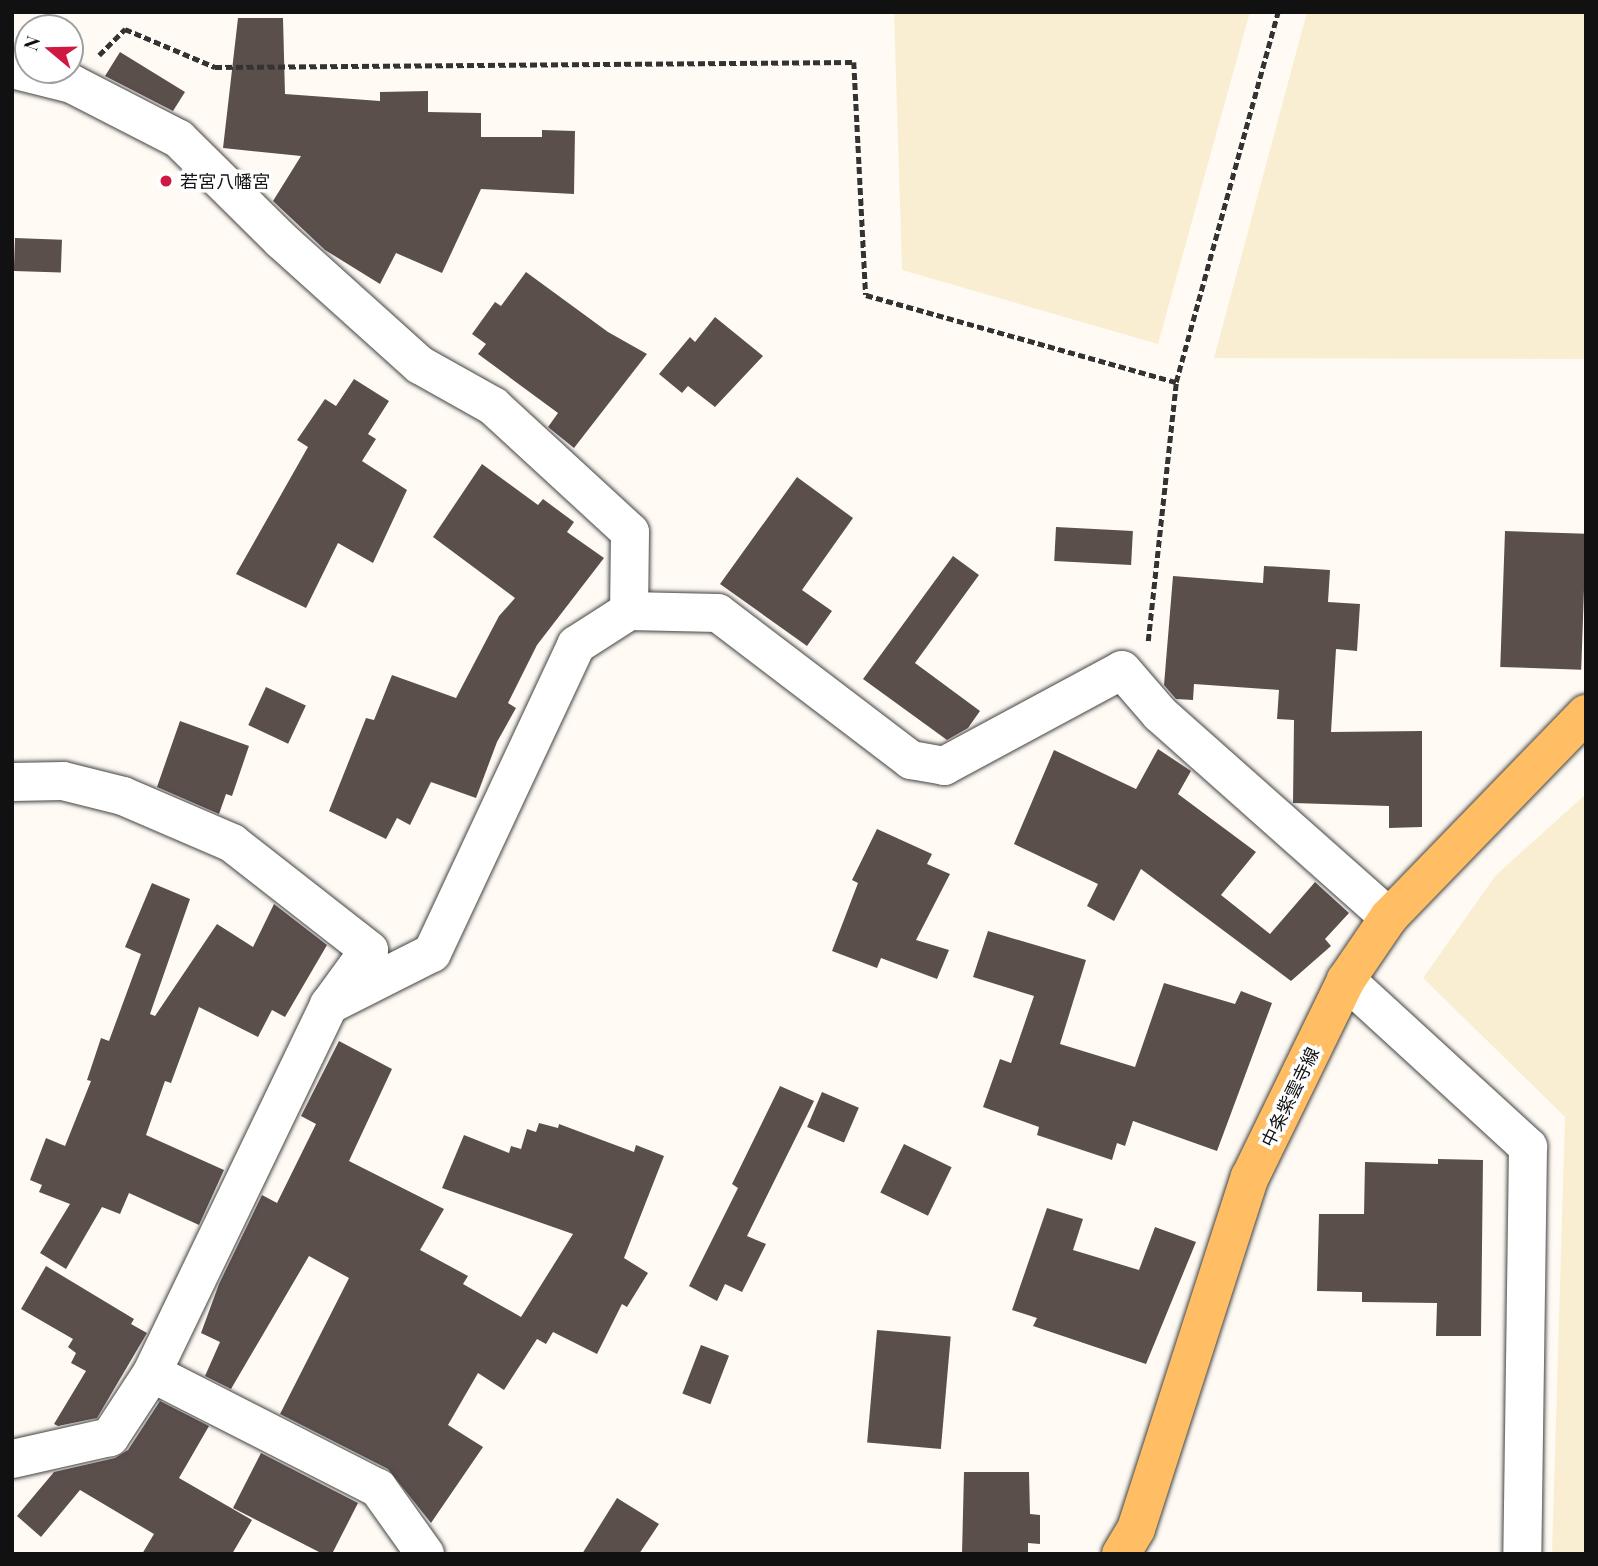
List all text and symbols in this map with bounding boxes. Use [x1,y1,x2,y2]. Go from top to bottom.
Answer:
north arrow [14,14,84,84]
text: N [17,32,46,54]
place label: 若宮八幡宮 [180,170,270,192]
marker: 若宮八幡宮 [158,173,174,189]
street label: 中条紫雲寺線 [1257,1044,1323,1150]

